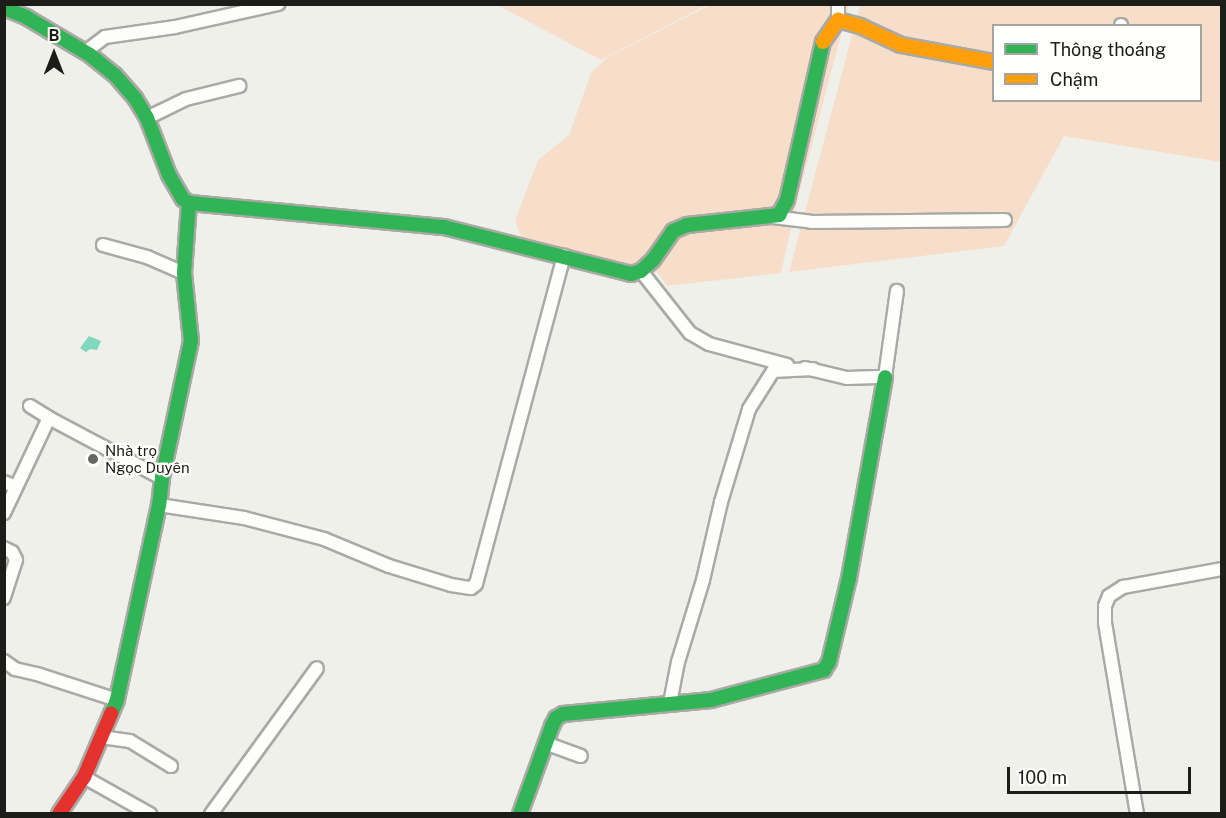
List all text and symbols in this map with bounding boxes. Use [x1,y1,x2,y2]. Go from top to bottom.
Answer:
north arrow [24,24,84,84]
legend [992,24,1202,102]
text: B [49,26,59,45]
text: Thông thoáng [1050,39,1166,60]
text: Chậm [1050,69,1098,90]
place label: Nhà trọ Ngọc Duyên [105,441,190,476]
marker: Nhà trọ Ngọc Duyên [86,452,100,466]
scale bar [1010,755,1194,793]
text: 100 m [1018,767,1067,788]

